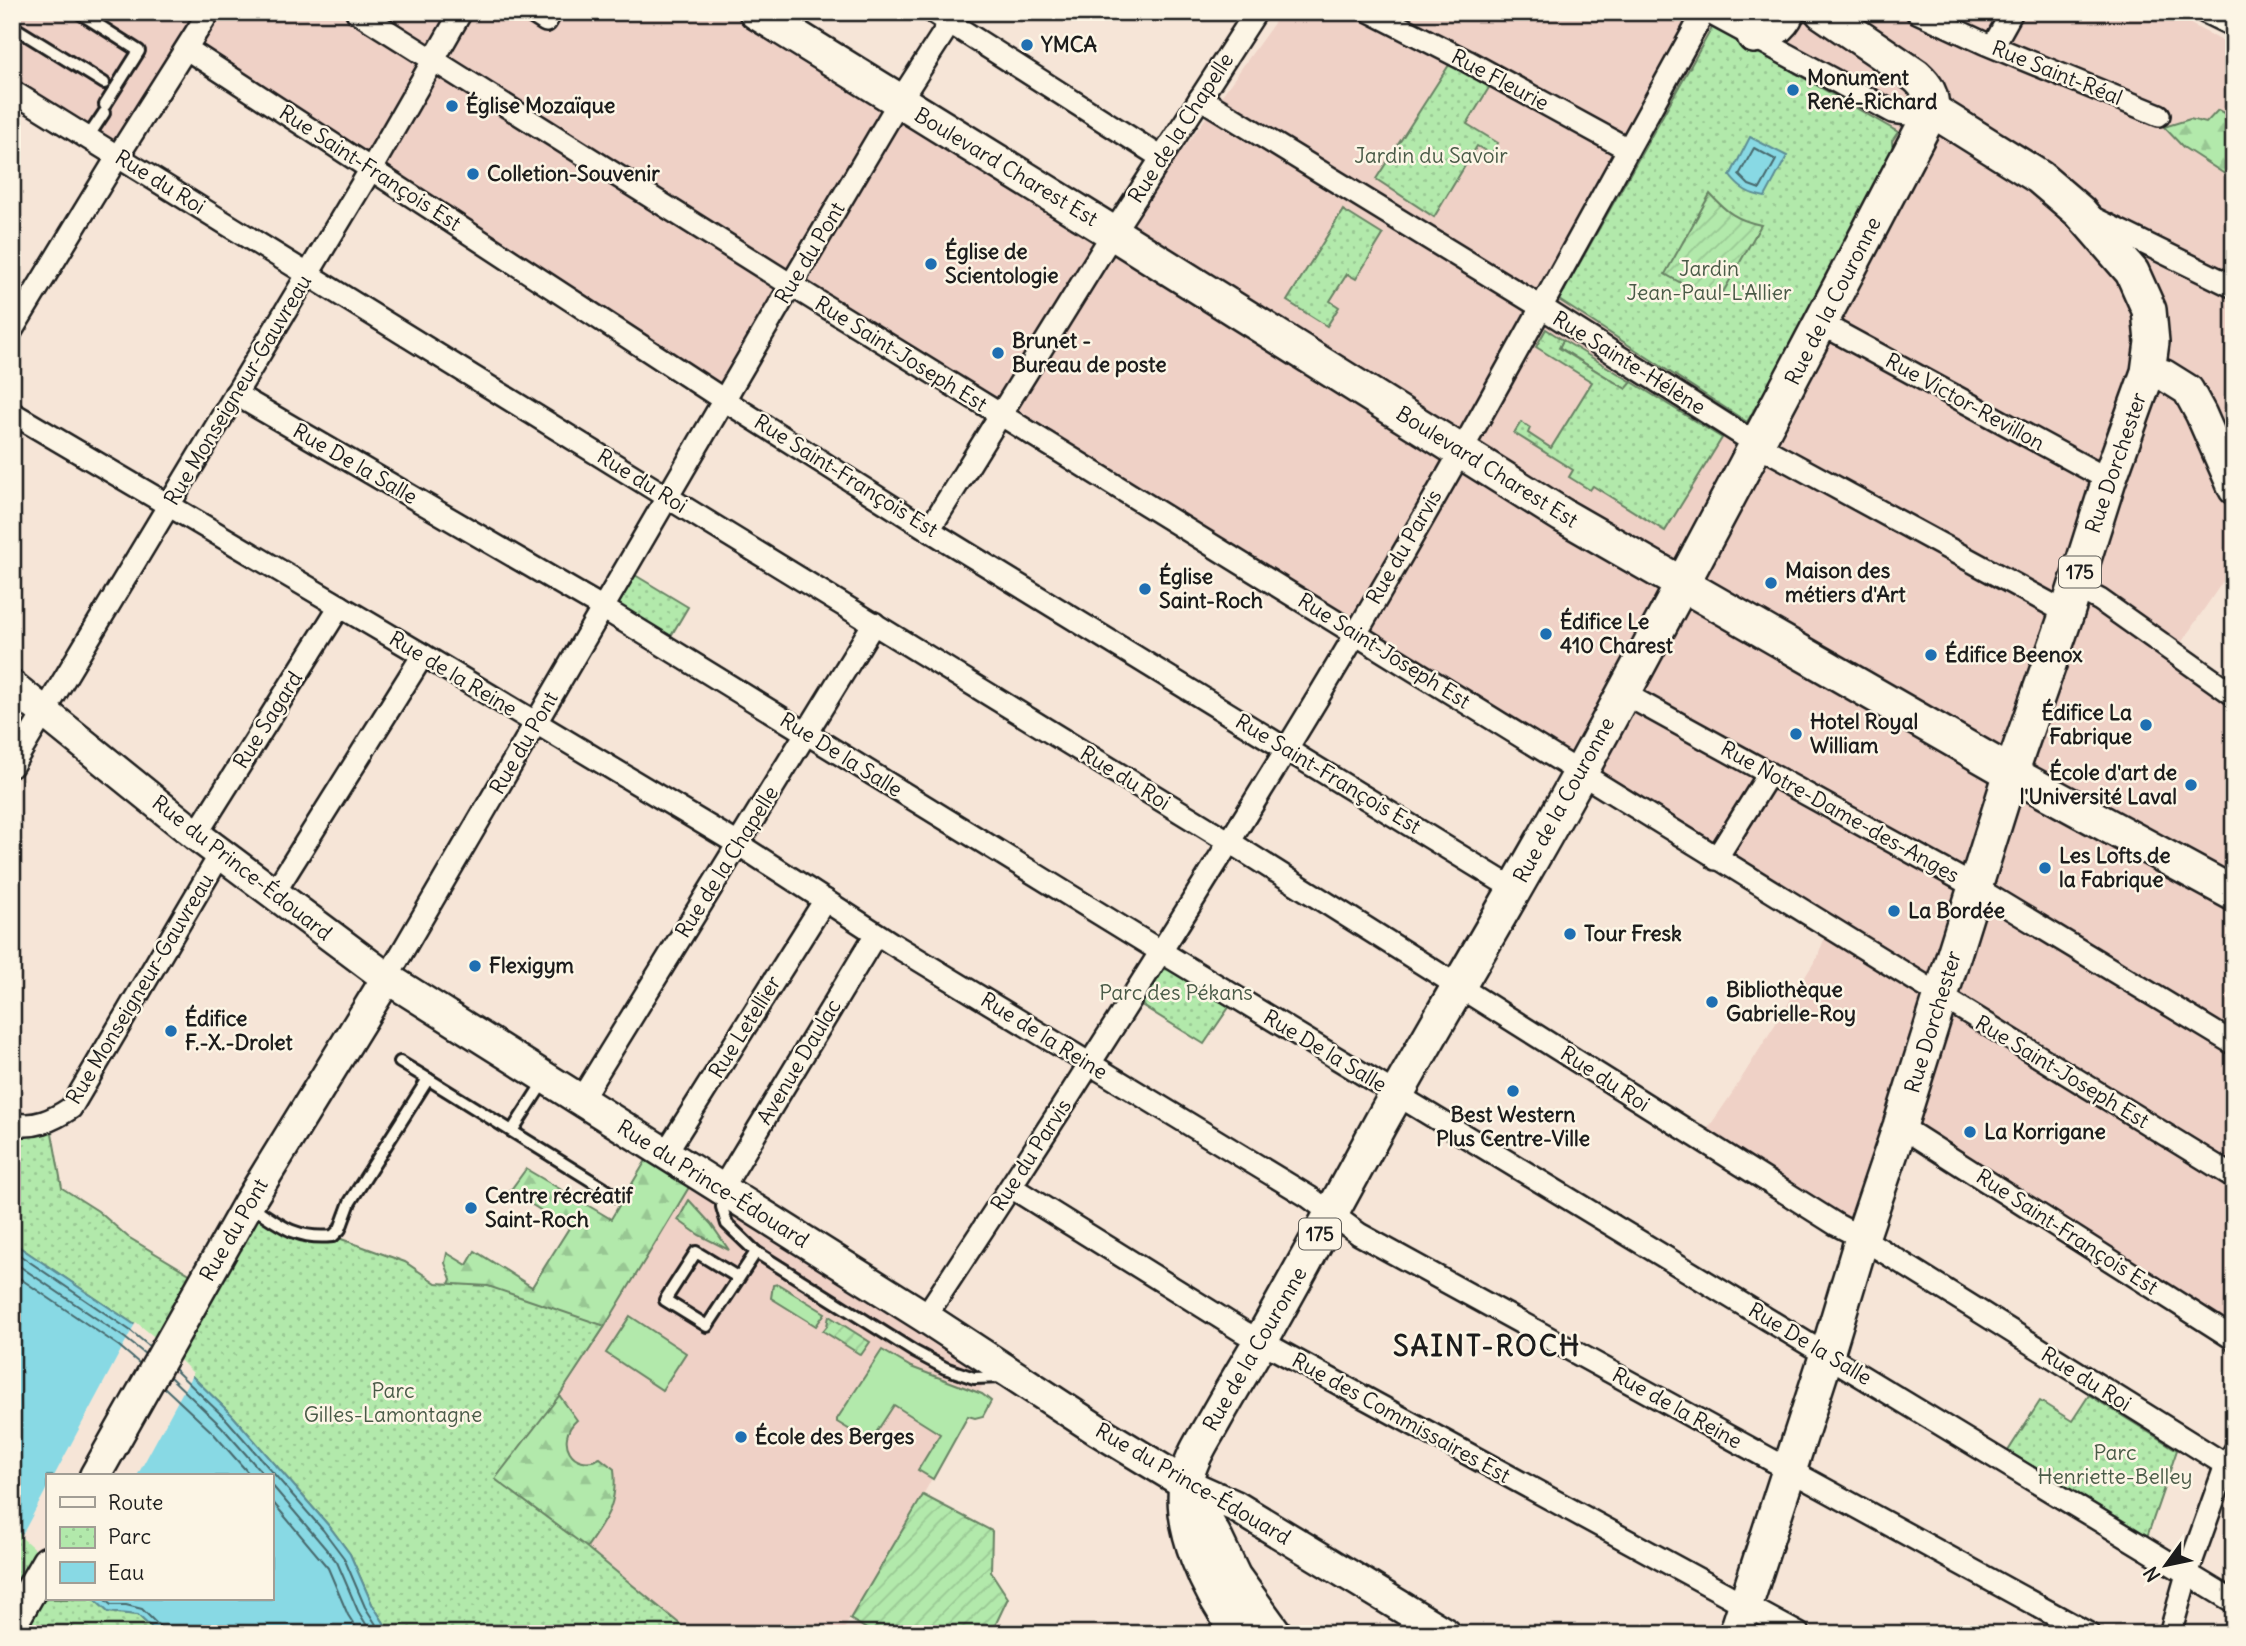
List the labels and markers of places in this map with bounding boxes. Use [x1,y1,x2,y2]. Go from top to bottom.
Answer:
place label: YMCA [1040,31,1098,58]
marker: YMCA [1019,37,1035,53]
place label: Monument René-Richard [1807,64,1938,115]
marker: Monument René-Richard [1785,82,1801,98]
place label: Église Mozaïque [466,91,615,119]
marker: Église Mozaïque [444,98,460,114]
place label: Colletion-Souvenir [487,160,660,187]
marker: Colletion-Souvenir [465,166,481,182]
place label: Église de Scientologie [945,237,1058,289]
marker: Église de Scientologie [923,256,939,272]
place label: Brunet - Bureau de poste [1012,327,1166,378]
marker: Brunet - Bureau de poste [990,345,1006,361]
place label: Maison des métiers d'Art [1785,557,1907,608]
place label: Église Saint-Roch [1159,562,1263,614]
marker: Maison des métiers d'Art [1763,575,1779,591]
marker: Église Saint-Roch [1137,581,1153,597]
place label: Édifice Le 410 Charest [1560,607,1674,659]
marker: Édifice Le 410 Charest [1538,626,1554,642]
place label: Édifice Beenox [1945,640,2083,668]
marker: Édifice Beenox [1923,647,1939,663]
place label: Édifice La Fabrique [2041,698,2132,750]
place label: Hotel Royal William [1810,708,1918,759]
marker: Édifice La Fabrique [2138,717,2154,733]
marker: Hotel Royal William [1788,726,1804,742]
place label: École d'art de l'Université Laval [2020,758,2177,810]
marker: École d'art de l'Université Laval [2183,777,2199,793]
place label: Les Lofts de la Fabrique [2059,842,2171,893]
marker: Les Lofts de la Fabrique [2037,860,2053,876]
place label: La Bordée [1908,897,2005,924]
marker: La Bordée [1886,903,1902,919]
place label: Tour Fresk [1584,920,1682,947]
marker: Tour Fresk [1562,926,1578,942]
place label: Flexigym [489,952,575,979]
marker: Flexigym [467,958,483,974]
place label: Bibliothèque Gabrielle-Roy [1726,976,1856,1027]
marker: Bibliothèque Gabrielle-Roy [1704,994,1720,1010]
place label: Édifice F.-X.-Drolet [185,1004,294,1056]
marker: Édifice F.-X.-Drolet [163,1023,179,1039]
marker: Best Western Plus Centre-Ville [1505,1083,1521,1099]
place label: Best Western Plus Centre-Ville [1436,1101,1590,1152]
place label: La Korrigane [1984,1118,2106,1145]
marker: La Korrigane [1962,1124,1978,1140]
place label: Centre récréatif Saint-Roch [485,1182,634,1233]
marker: Centre récréatif Saint-Roch [463,1200,479,1216]
place label: École des Berges [755,1422,915,1450]
marker: École des Berges [733,1429,749,1445]

